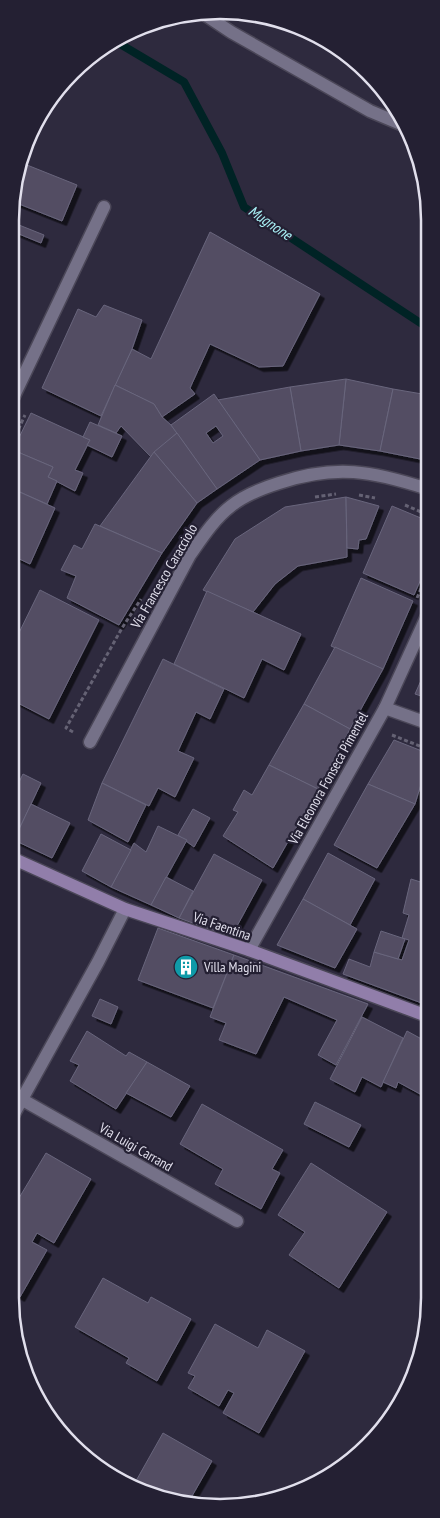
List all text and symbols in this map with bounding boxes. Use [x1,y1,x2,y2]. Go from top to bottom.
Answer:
water label: Mugnone [245,201,296,244]
street label: Via Francesco Caracciolo [126,520,201,632]
street label: Via Eleonora Fonseca Pimentel [284,708,372,848]
street label: Via Faentina [190,907,253,944]
building icon: Villa Magini [173,954,199,980]
place label: Villa Magini [203,958,261,976]
street label: Via Luigi Carrand [95,1118,176,1175]

